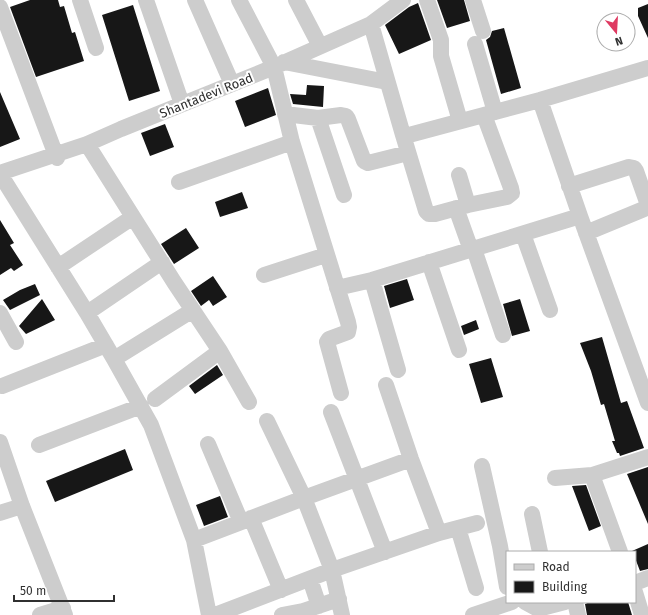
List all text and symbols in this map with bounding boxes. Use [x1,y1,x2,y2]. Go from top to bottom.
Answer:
north arrow [596,12,636,52]
text: N [613,34,624,48]
street label: Shantadevi Road [157,70,255,121]
legend [506,551,636,603]
text: Road [542,560,570,574]
scale bar [14,577,114,603]
text: Building [542,580,588,594]
text: 50 m [20,584,46,598]

